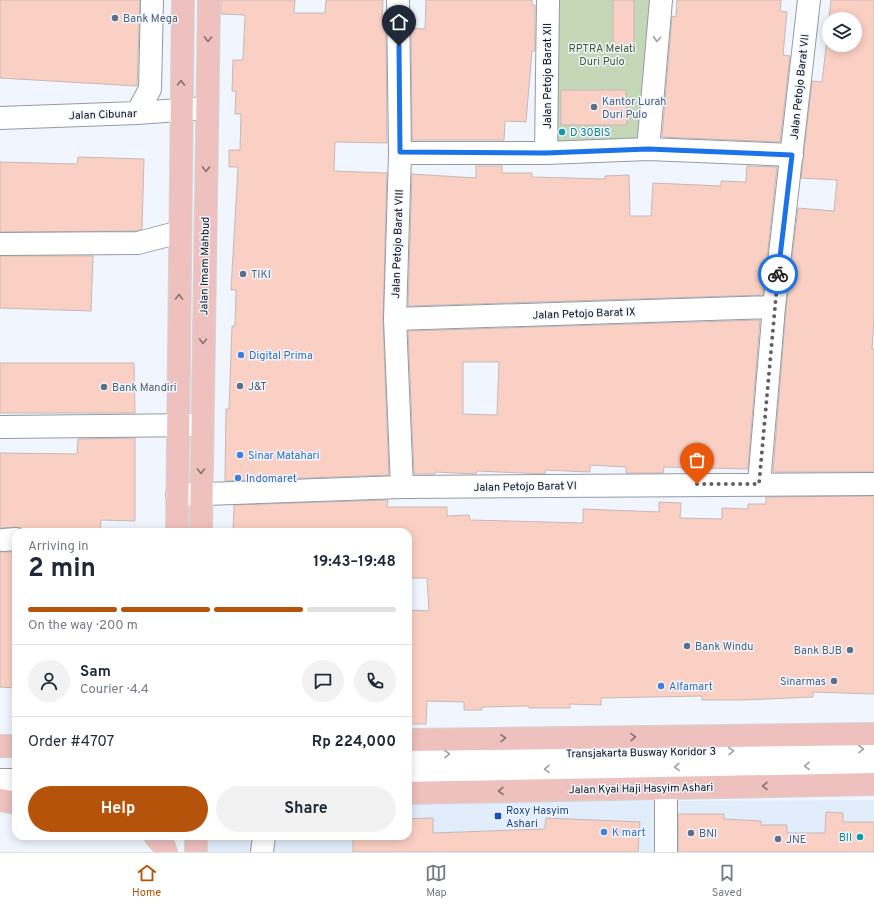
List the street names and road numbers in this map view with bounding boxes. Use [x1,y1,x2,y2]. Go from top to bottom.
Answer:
street label: Jalan Petojo Barat XII [541,23,555,129]
street label: Jalan Petojo Barat VII [787,33,813,141]
street label: Jalan Cibunar [69,107,138,123]
street label: Jalan Petojo Barat VIII [389,189,407,299]
street label: Jalan Imam Mahbud [197,217,213,315]
street label: Jalan Petojo Barat IX [532,305,636,323]
street label: Jalan Petojo Barat VI [473,479,577,495]
street label: Transjakarta Busway Koridor 3 [566,745,716,761]
street label: Jalan Kyai Haji Hasyim Ashari [569,781,713,797]

